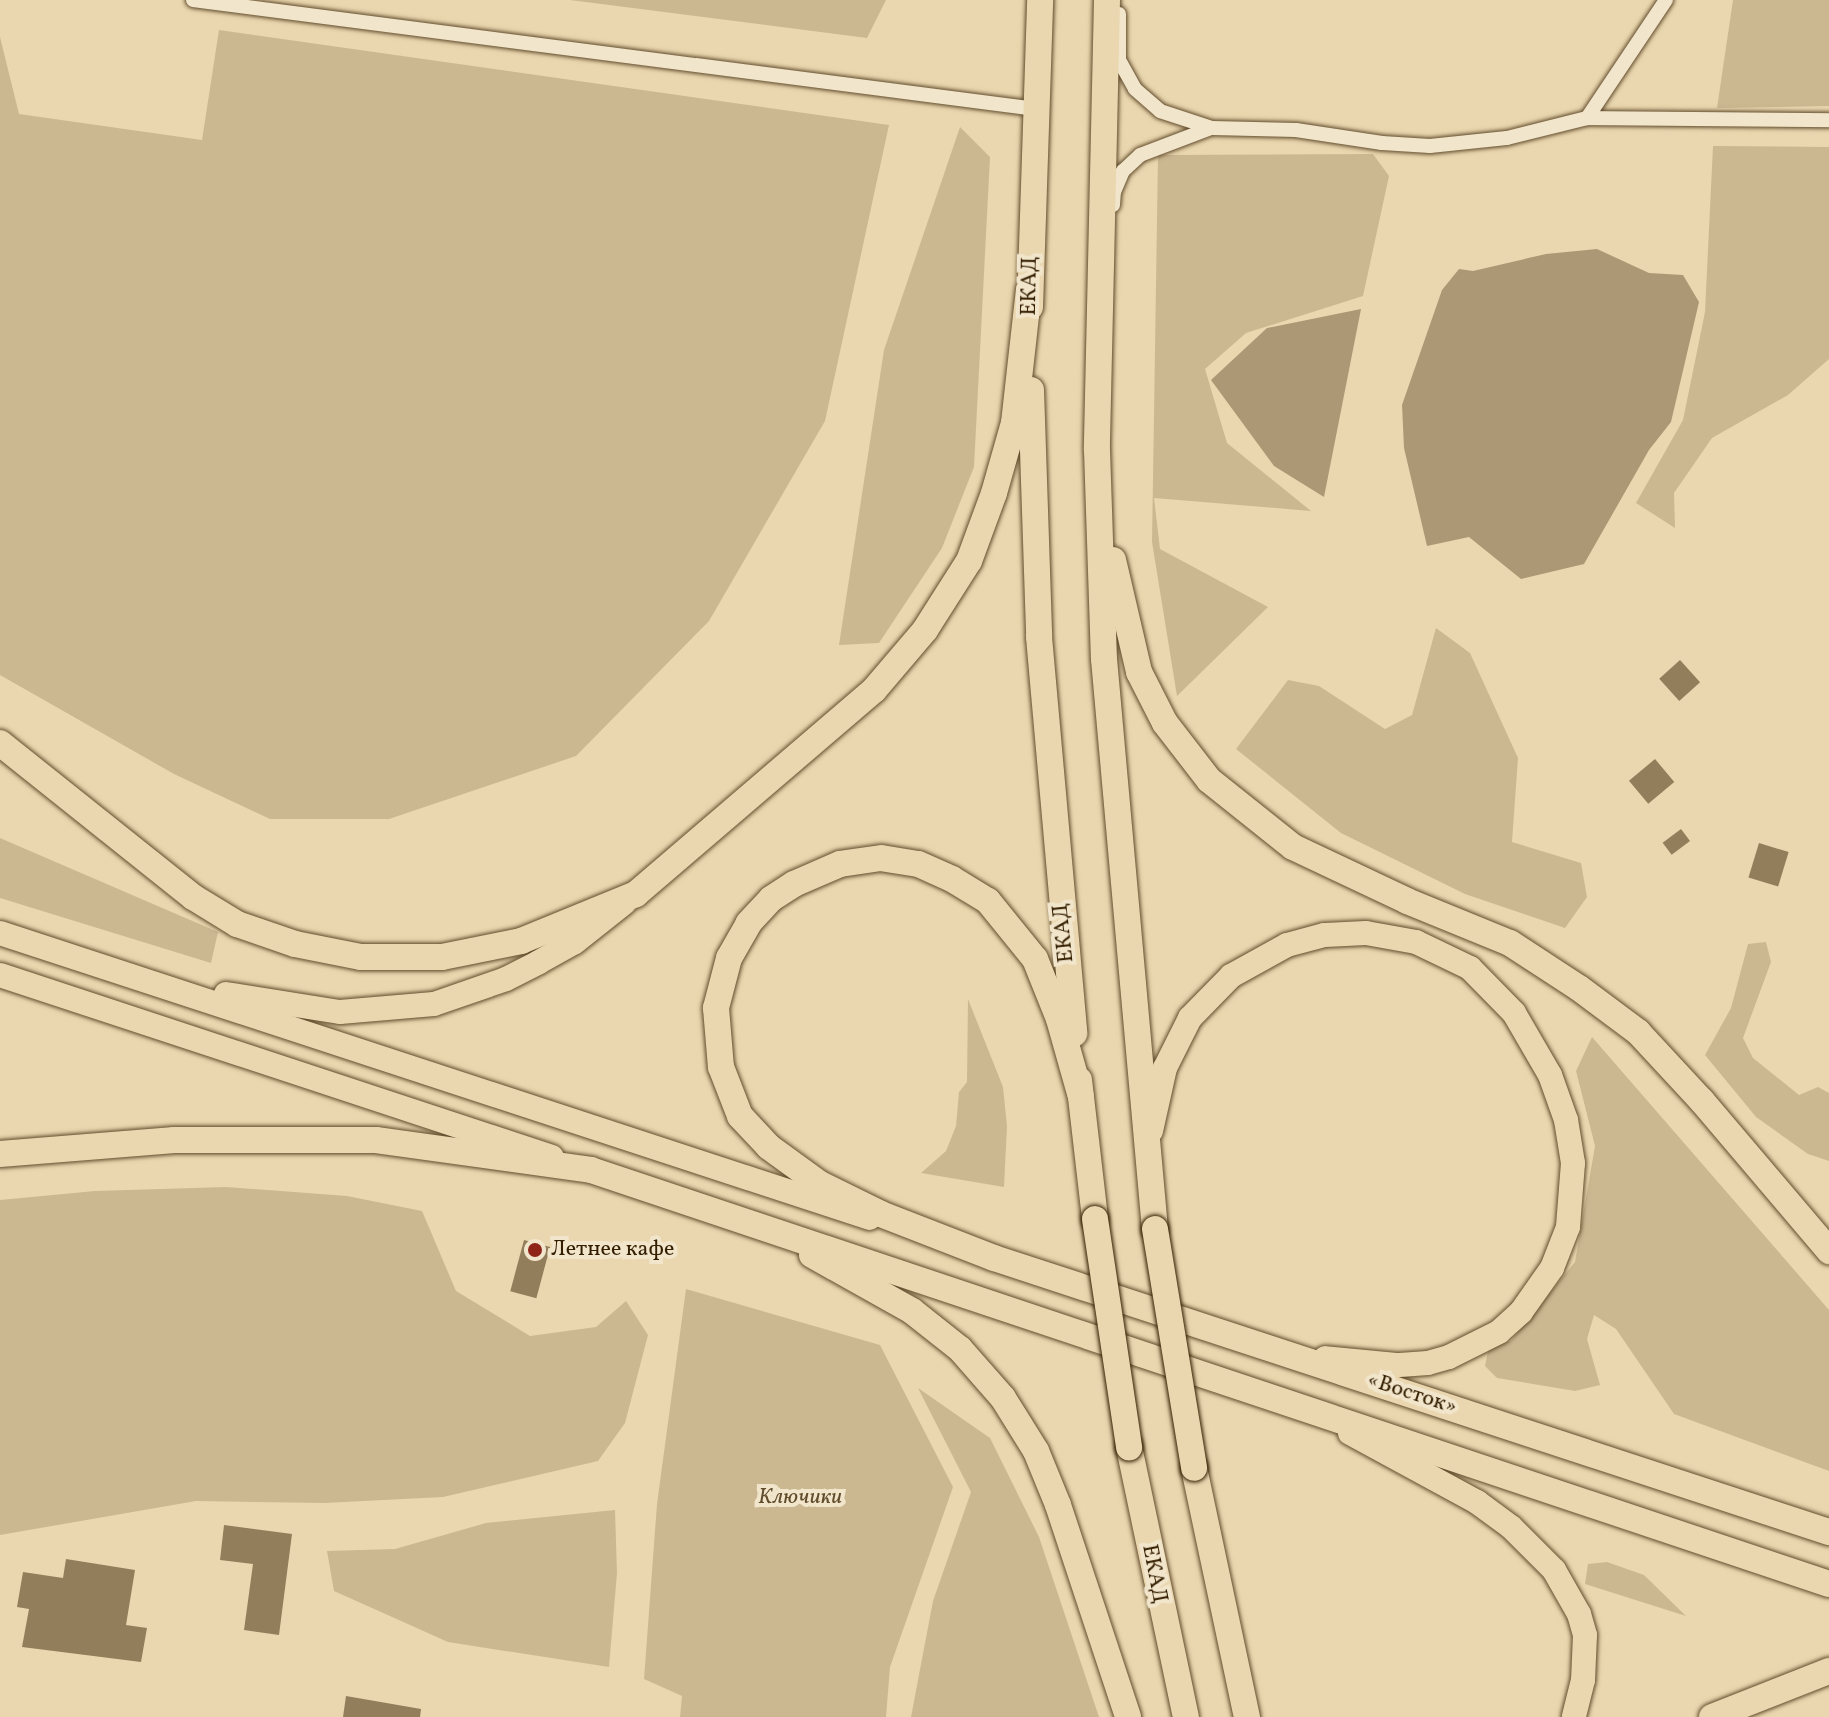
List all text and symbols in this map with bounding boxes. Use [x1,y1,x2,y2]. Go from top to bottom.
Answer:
street label: ЕКАД [1016,256,1044,316]
street label: ЕКАД [1048,902,1080,964]
place label: Летнее кафе [551,1237,674,1263]
marker: Летнее кафе [526,1241,544,1259]
street label: «Восток» [1364,1367,1460,1421]
park label: Ключики [758,1485,842,1511]
street label: ЕКАД [1135,1542,1173,1606]

